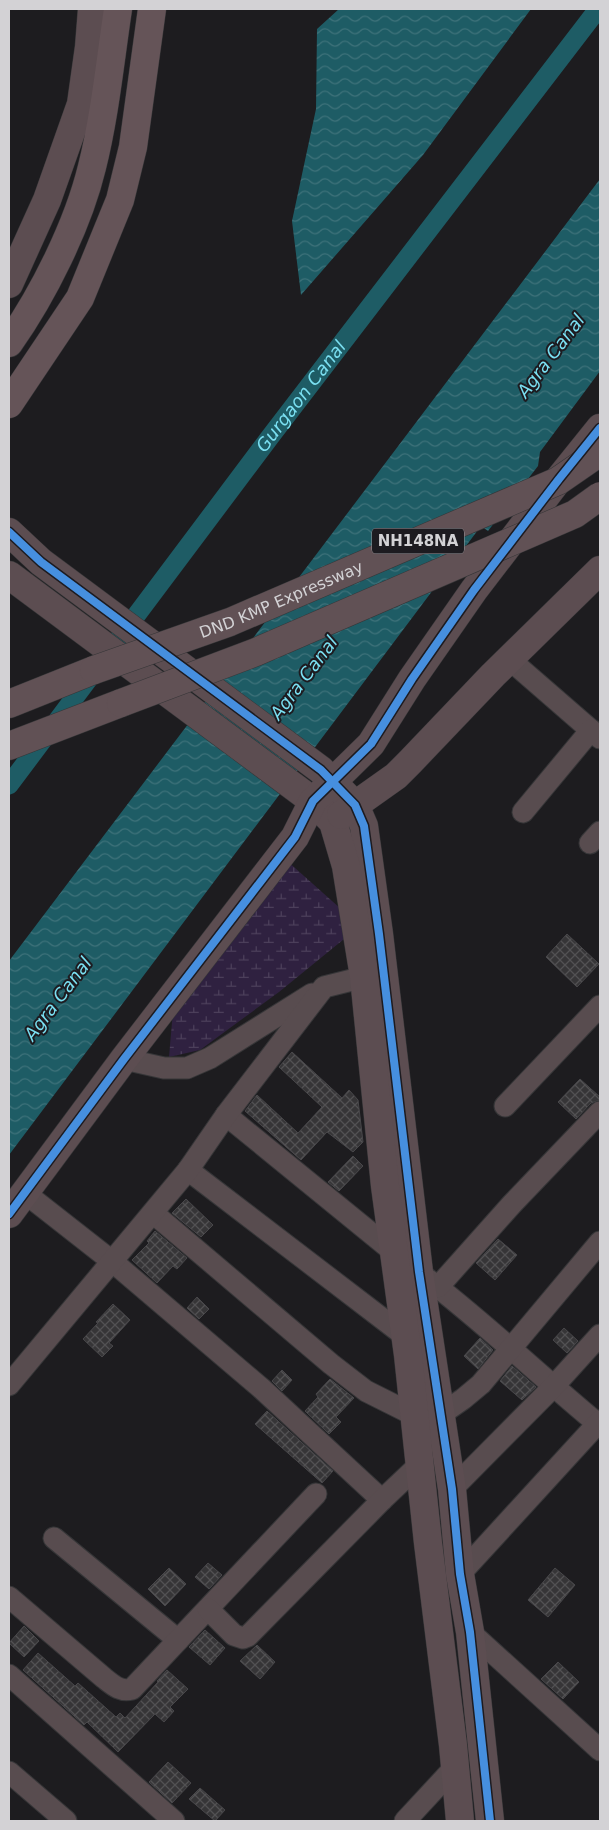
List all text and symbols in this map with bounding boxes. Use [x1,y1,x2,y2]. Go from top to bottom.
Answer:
water label: Agra Canal [512,310,589,402]
water label: Gurgaon Canal [251,336,350,456]
road number: NH148NA [372,528,464,554]
street label: DND KMP Expressway [197,557,366,642]
water label: Agra Canal [265,632,342,724]
water label: Agra Canal [19,953,96,1045]

